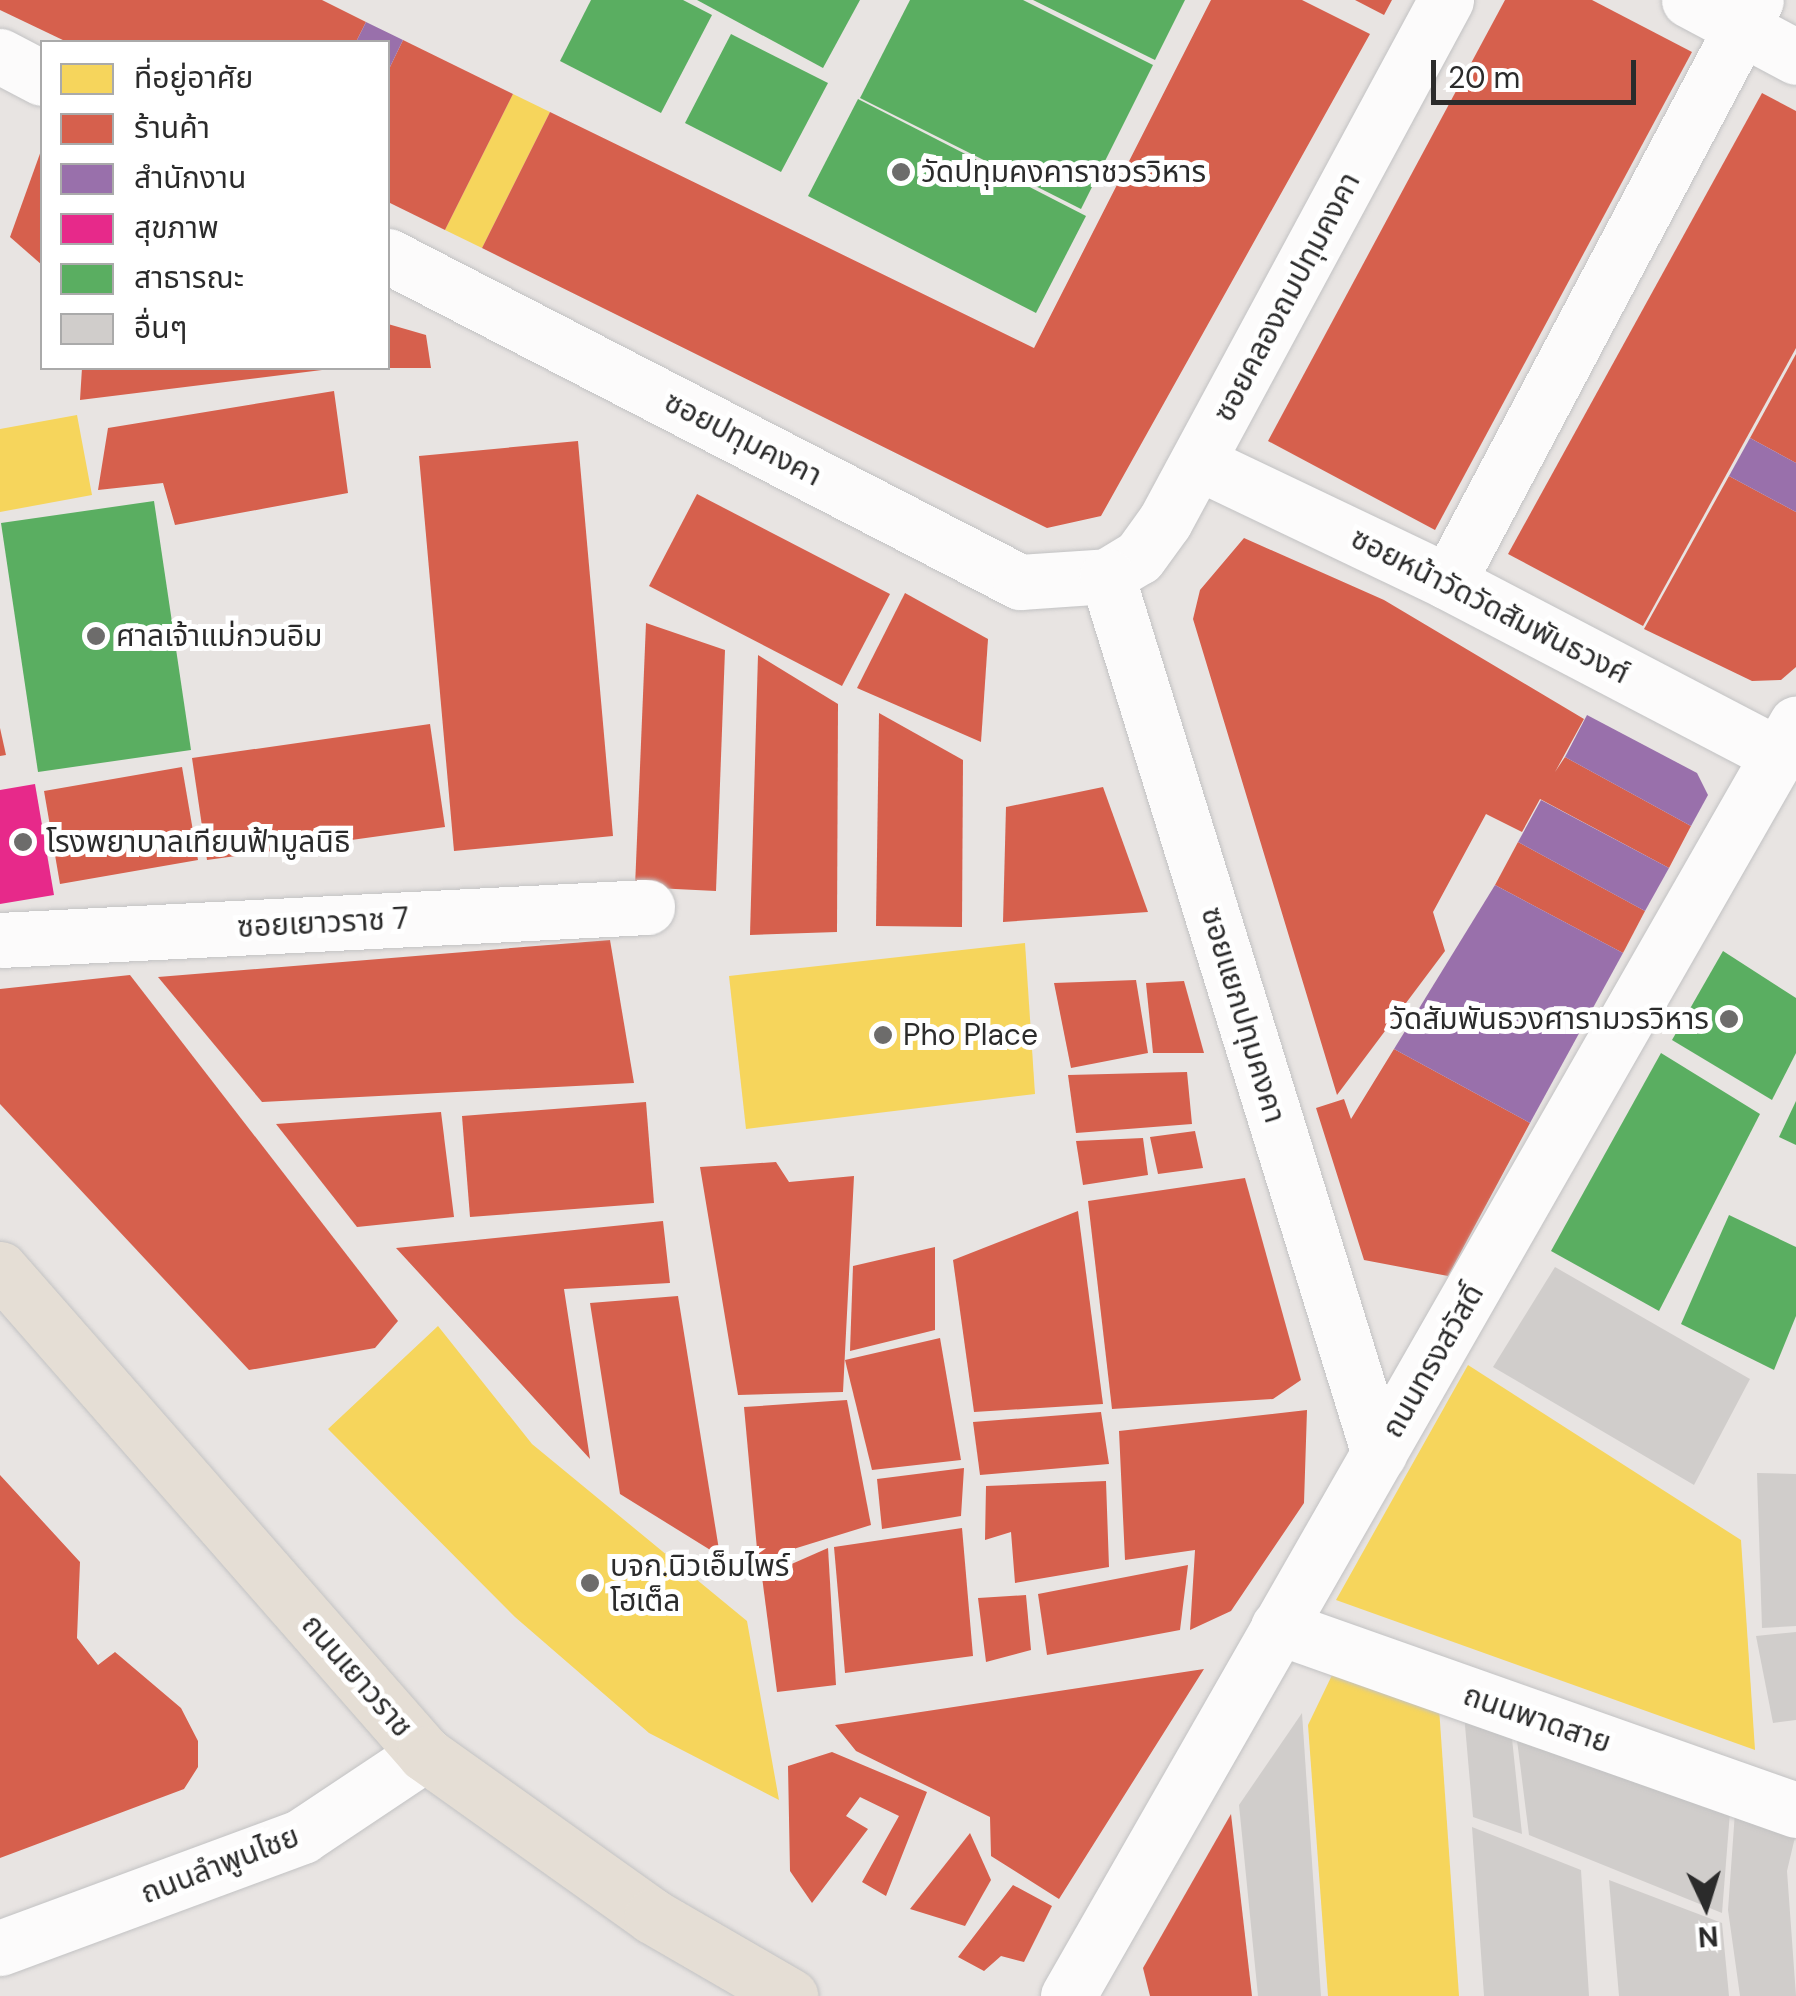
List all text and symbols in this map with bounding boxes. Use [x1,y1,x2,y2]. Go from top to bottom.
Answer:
legend [40,40,390,370]
scale bar [1436,40,1641,102]
text: ที่อยู่อาศัย [134,58,253,97]
text: 20 m [1448,58,1520,97]
text: ร้านค้า [134,108,210,147]
place label: วัดปทุมคงคาราชวรวิหาร [921,154,1206,190]
text: สำนักงาน [134,158,246,197]
marker: วัดปทุมคงคาราชวรวิหาร [890,161,912,183]
street label: ซอยคลองถมปทุมคงคา [1206,166,1368,428]
text: สุขภาพ [134,208,219,247]
text: สาธารณะ [134,258,244,297]
text: อื่นๆ [134,308,187,347]
street label: ซอยปทุมคงคา [658,384,828,494]
street label: ซอยหน้าวัดวัดสัมพันธวงศ์ [1345,520,1635,692]
place label: ศาลเจ้าแม่กวนอิม [116,618,323,654]
marker: ศาลเจ้าแม่กวนอิม [85,625,107,647]
place label: โรงพยาบาลเทียนฟ้ามูลนิธิ [46,824,350,860]
marker: โรงพยาบาลเทียนฟ้ามูลนิธิ [10,829,36,855]
street label: ซอยเยาวราช 7 [236,901,410,945]
street label: ซอยแยกปทุมคงคา [1193,903,1293,1127]
place label: วัดสัมพันธวงศารามวรวิหาร [1389,1001,1709,1037]
marker: วัดสัมพันธวงศารามวรวิหาร [1718,1008,1740,1030]
place label: Pho Place [903,1017,1038,1053]
marker: Pho Place [872,1024,894,1046]
street label: ถนนทรงสวัสดิ์ [1375,1278,1491,1444]
place label: บจก.นิวเอ็มไพร์ โฮเต็ล [610,1548,789,1618]
marker: บจก.นิวเอ็มไพร์ โฮเต็ล [579,1572,601,1594]
street label: ถนนเยาวราช [294,1607,420,1745]
street label: ถนนพาดสาย [1459,1677,1615,1761]
street label: ถนนลำพูนไชย [136,1818,304,1912]
north arrow [1656,1856,1756,1956]
text: N [1697,1917,1720,1956]

